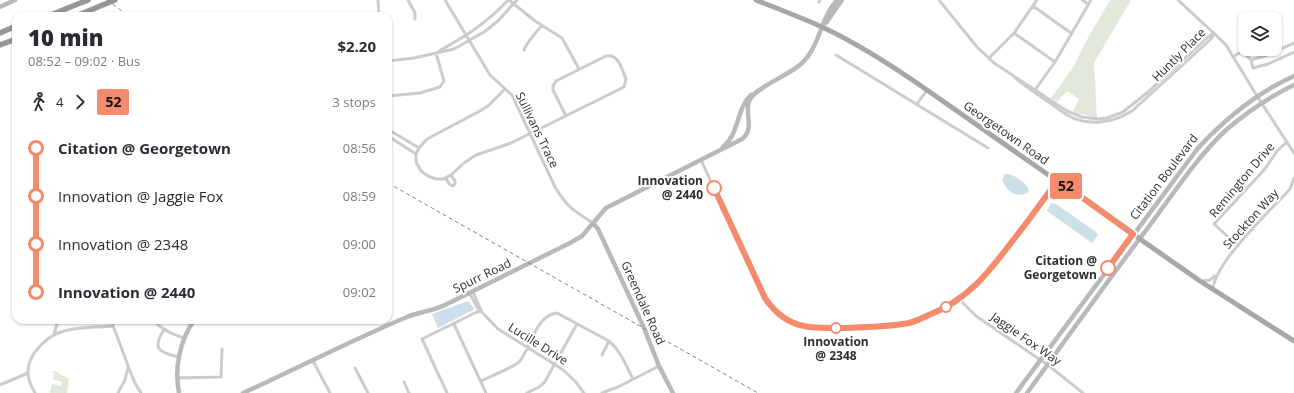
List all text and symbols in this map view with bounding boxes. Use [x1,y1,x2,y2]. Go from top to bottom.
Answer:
map controls [1238,12,1282,56]
button: layers [1238,12,1282,56]
text: 10 min [28,22,103,52]
street label: Huntly Place [1148,24,1209,85]
text: $2.20 [337,36,376,56]
text: 08:52 – 09:02 · Bus [28,52,140,70]
street label: Sullivans Trace [512,89,563,171]
icon: walk [28,91,50,113]
icon: forward [69,91,91,113]
text: 52 [105,92,121,111]
text: 4 [56,93,63,111]
text: 3 stops [332,93,376,111]
street label: Georgetown Road [960,97,1052,168]
street label: Citation Boulevard [1126,130,1202,223]
text: Citation @ Georgetown [58,138,231,158]
street label: Remington Drive [1205,138,1278,221]
text: 08:56 [343,139,376,157]
place label: Innovation @ 2440 [638,172,703,203]
line badge: 52 [1048,173,1084,199]
text: 52 [1058,176,1074,195]
marker: Innovation @ 2440 [706,180,722,196]
street label: Stockton Way [1219,184,1283,253]
text: Innovation @ Jaggie Fox [58,186,223,206]
text: 08:59 [343,187,376,205]
text: Innovation @ 2348 [58,234,188,254]
text: 09:00 [343,235,376,253]
place label: Citation @ Georgetown [1024,252,1097,283]
street label: Spurr Road [450,254,514,297]
street label: Greendale Road [617,258,670,347]
marker: Citation @ Georgetown [1100,260,1116,276]
text: Innovation @ 2440 [58,282,195,302]
text: 09:02 [343,283,376,301]
unlabelled marker [940,301,952,313]
street label: Jaggie Fox Way [987,307,1066,370]
street label: Lucille Drive [505,318,572,369]
marker: Innovation @ 2348 [830,322,842,334]
place label: Innovation @ 2348 [803,333,869,364]

